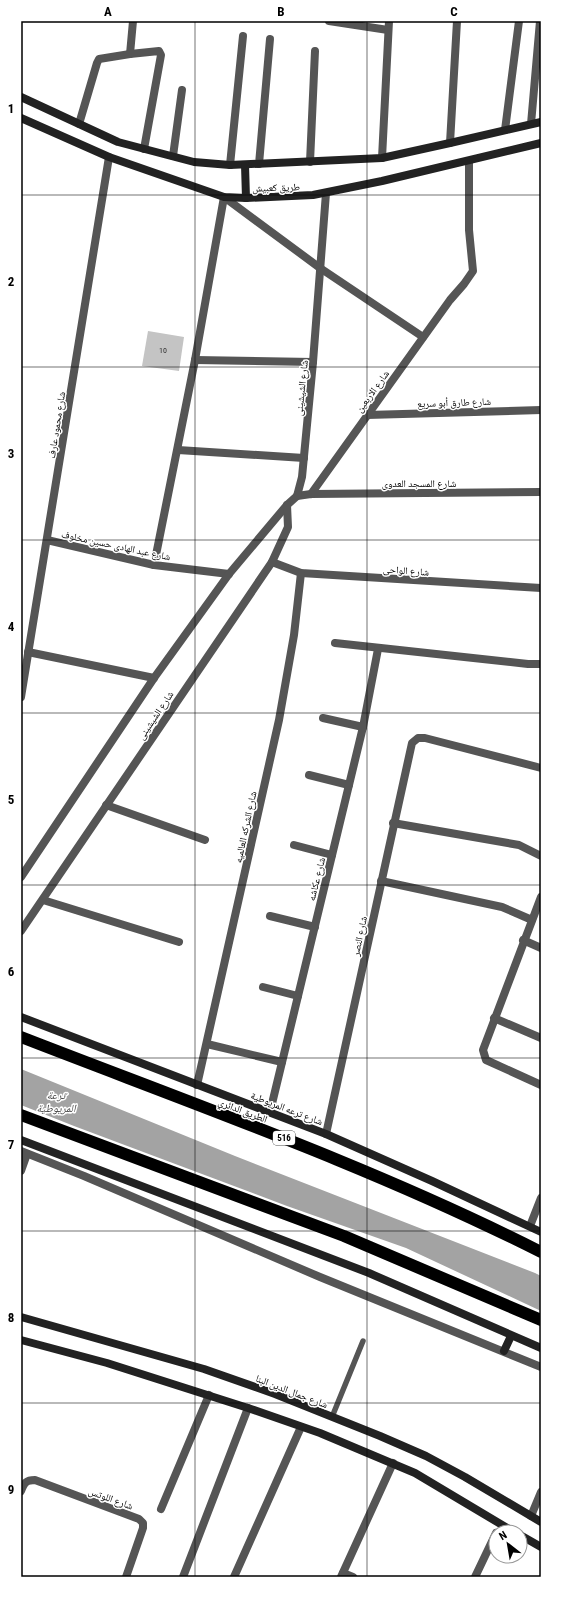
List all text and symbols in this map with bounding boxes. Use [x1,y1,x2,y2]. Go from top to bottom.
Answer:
text: A [104,4,112,19]
text: B [277,4,285,19]
text: C [450,4,458,19]
text: 1 [8,101,14,116]
street label: طريق كعبيش [252,181,301,195]
text: 2 [8,274,15,289]
house number: 10 [159,346,167,355]
street label: شارع الشيشينى [293,359,311,417]
street label: شارع الاربعين [354,368,392,415]
street label: شارع محمود عارف [46,390,68,460]
street label: شارع طارق أبو سريع [417,395,492,410]
text: 3 [8,446,14,461]
street label: شارع المسجد العدوى [382,478,457,490]
street label: شارع عبد الهادى حسين مخلوف [60,529,172,564]
street label: شارع الواحى [383,563,430,579]
text: 4 [8,619,15,634]
street label: شارع الشيشينى [135,689,177,742]
street label: شارع الشركه العالميه [233,790,260,864]
text: 5 [8,792,15,807]
street label: شارع عكاشه [306,856,328,902]
street label: شارع النصر [350,915,370,958]
text: 6 [8,964,15,979]
water label: ترعة المريوطية [36,1089,77,1115]
street label: شارع ترعه المريوطية [249,1090,325,1128]
street label: الطريق الدائري [216,1096,269,1127]
road number: 516 [273,1131,295,1145]
text: 7 [8,1137,15,1152]
text: 8 [8,1310,14,1325]
street label: شارع جمال الدين البنا [254,1373,330,1411]
text: 9 [8,1482,14,1497]
street label: شارع اللوتس [87,1485,135,1513]
north arrow [488,1524,528,1564]
text: N [497,1528,510,1543]

